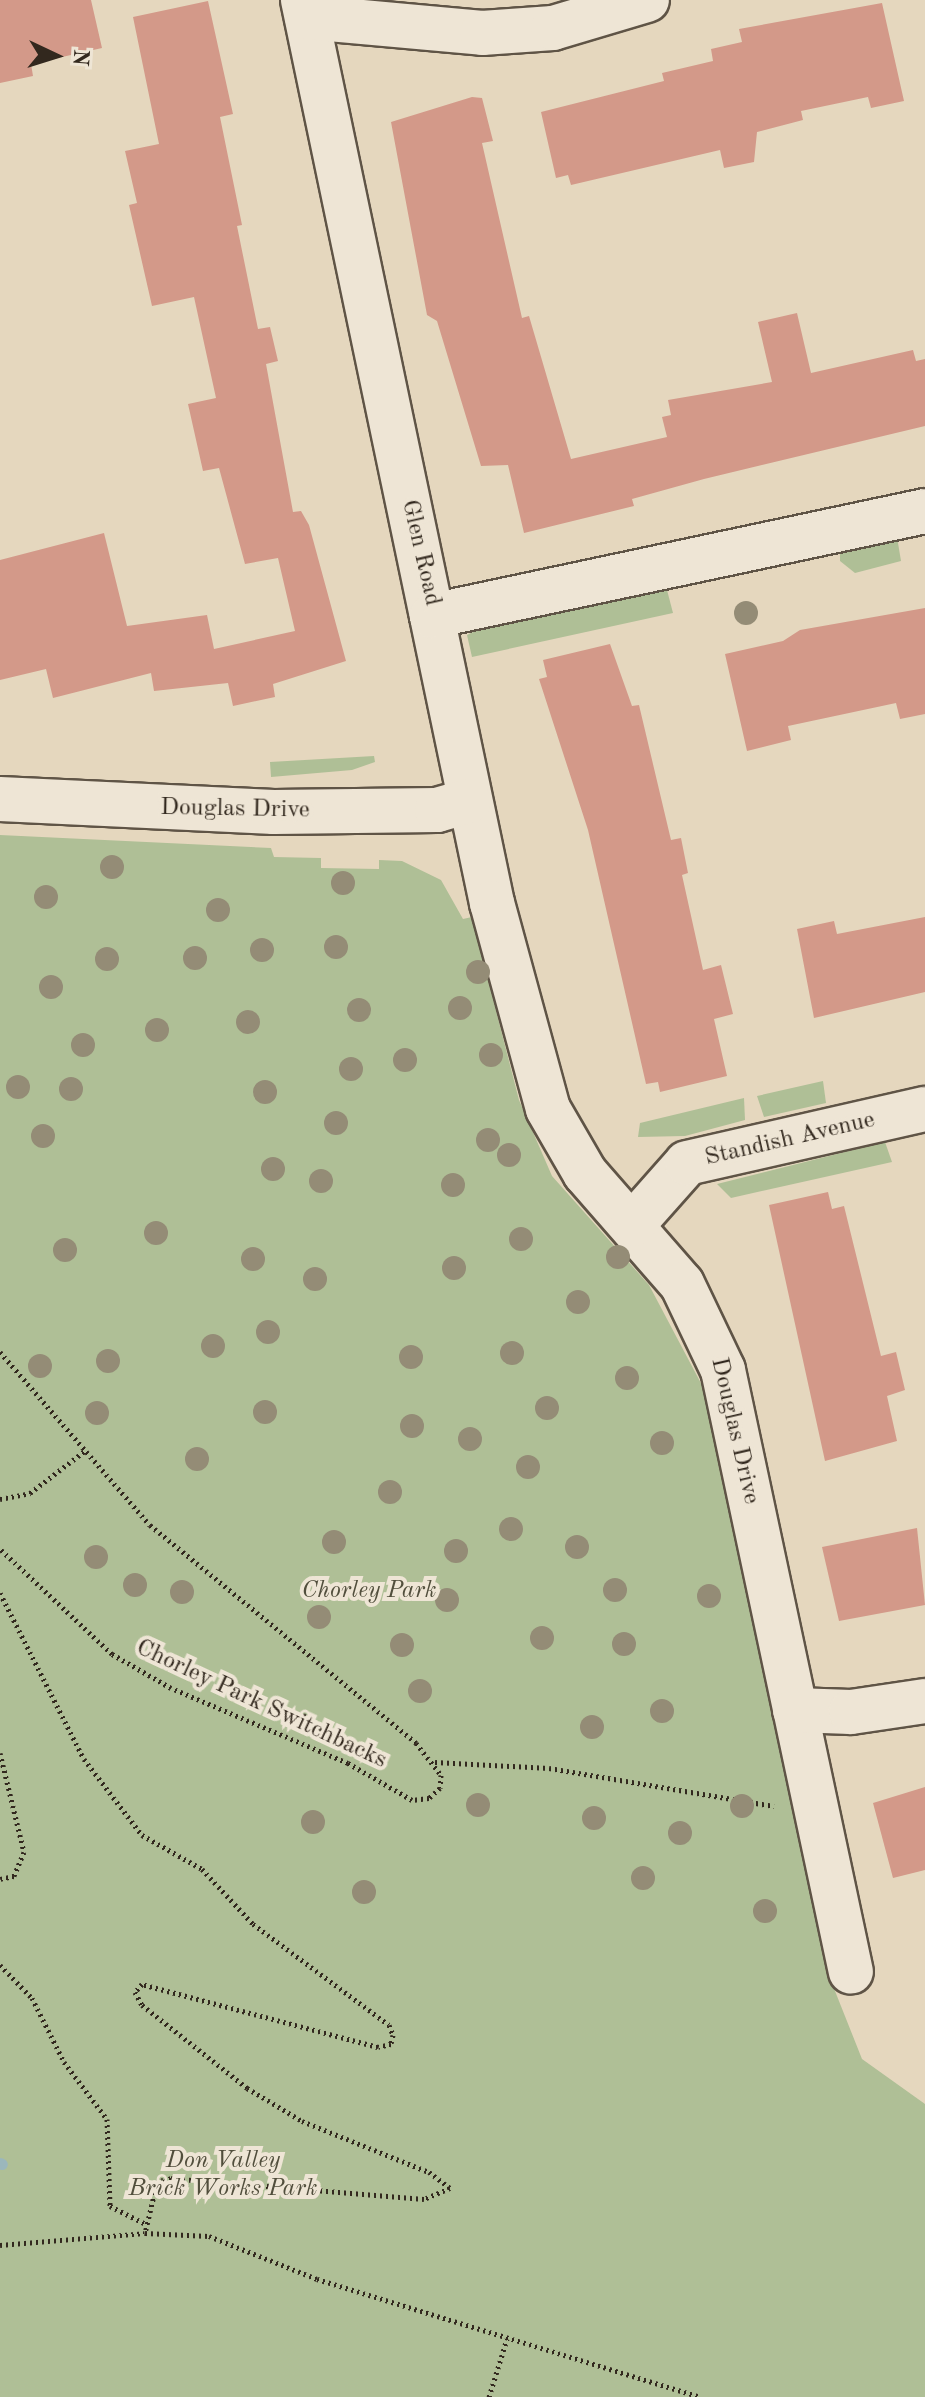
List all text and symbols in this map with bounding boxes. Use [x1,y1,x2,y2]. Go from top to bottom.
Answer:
north arrow [16,16,96,96]
text: N [68,49,92,67]
street label: Glen Road [394,497,446,609]
street label: Douglas Drive [160,794,310,826]
street label: Standish Avenue [702,1106,878,1174]
street label: Douglas Drive [703,1355,765,1507]
park label: Chorley Park [301,1578,437,1606]
street label: Chorley Park Switchbacks [131,1634,391,1776]
park label: Don Valley Brick Works Park [129,2148,317,2204]

